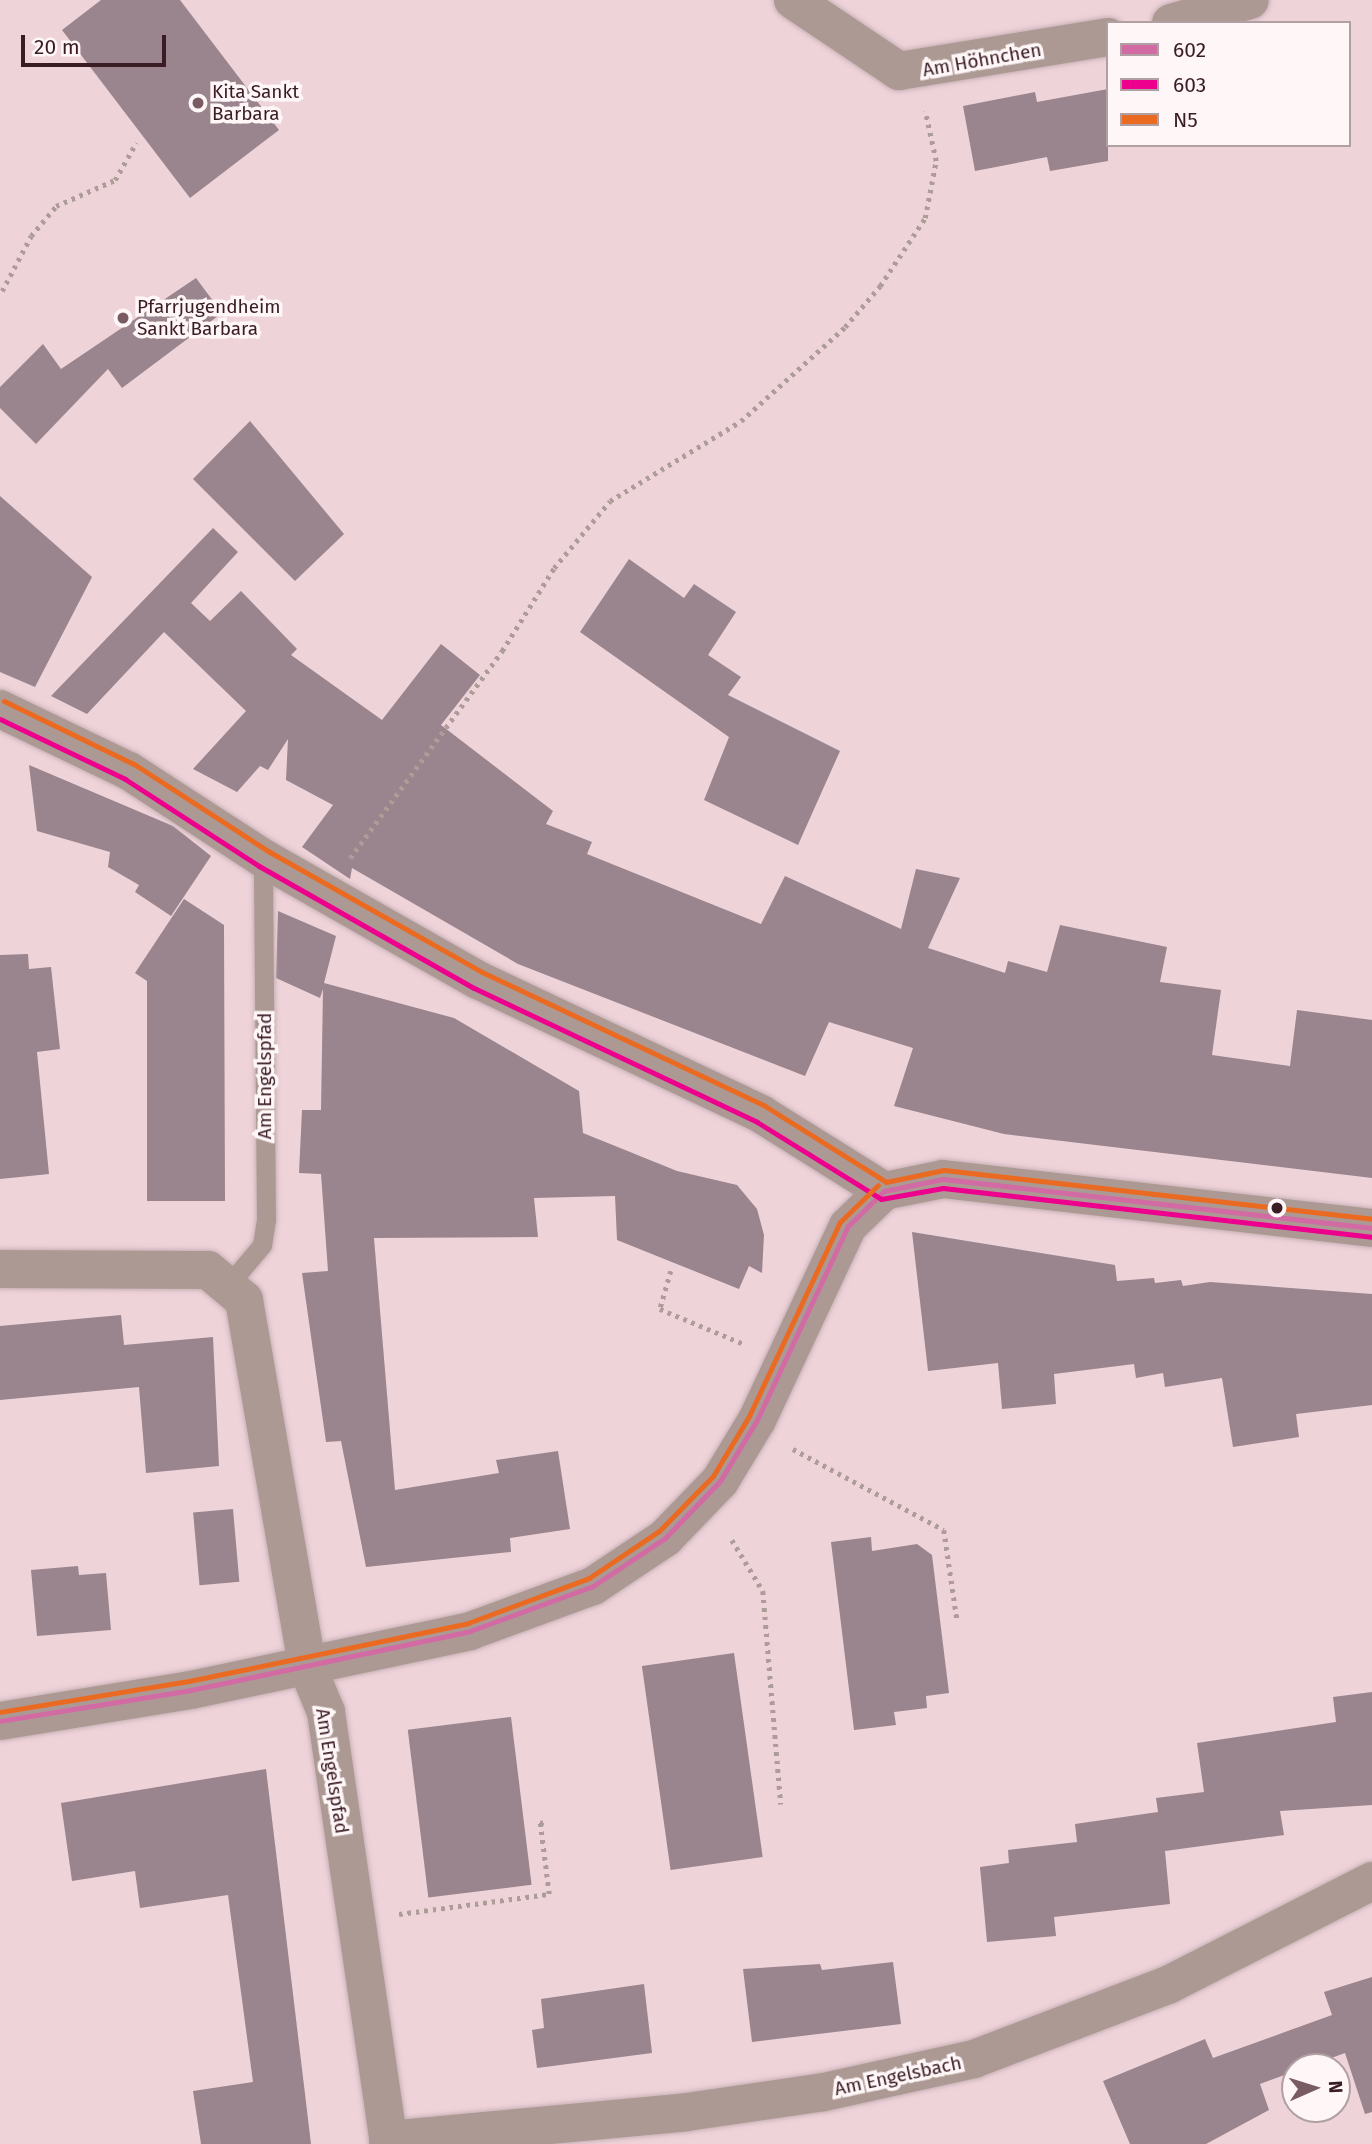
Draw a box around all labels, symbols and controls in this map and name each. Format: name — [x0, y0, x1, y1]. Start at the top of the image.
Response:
scale bar — [24, 21, 170, 65]
legend — [1106, 21, 1351, 147]
text: 20 m — [34, 34, 80, 60]
text: 602 — [1173, 37, 1206, 63]
street label: Am Höhnchen — [921, 38, 1043, 82]
text: 603 — [1173, 72, 1206, 98]
place label: Kita Sankt Barbara — [212, 81, 299, 125]
marker: Kita Sankt Barbara — [190, 95, 206, 111]
text: N5 — [1173, 107, 1198, 133]
place label: Pfarrjugendheim Sankt Barbara — [137, 296, 281, 340]
marker: Pfarrjugendheim Sankt Barbara — [115, 310, 131, 326]
street label: Am Engelspfad — [254, 1013, 276, 1139]
unlabelled marker — [1270, 1201, 1284, 1215]
street label: Am Engelspfad — [311, 1707, 353, 1835]
street label: Am Engelsbach — [832, 2051, 964, 2101]
north arrow — [1281, 2053, 1351, 2123]
text: N — [1324, 2080, 1347, 2094]

